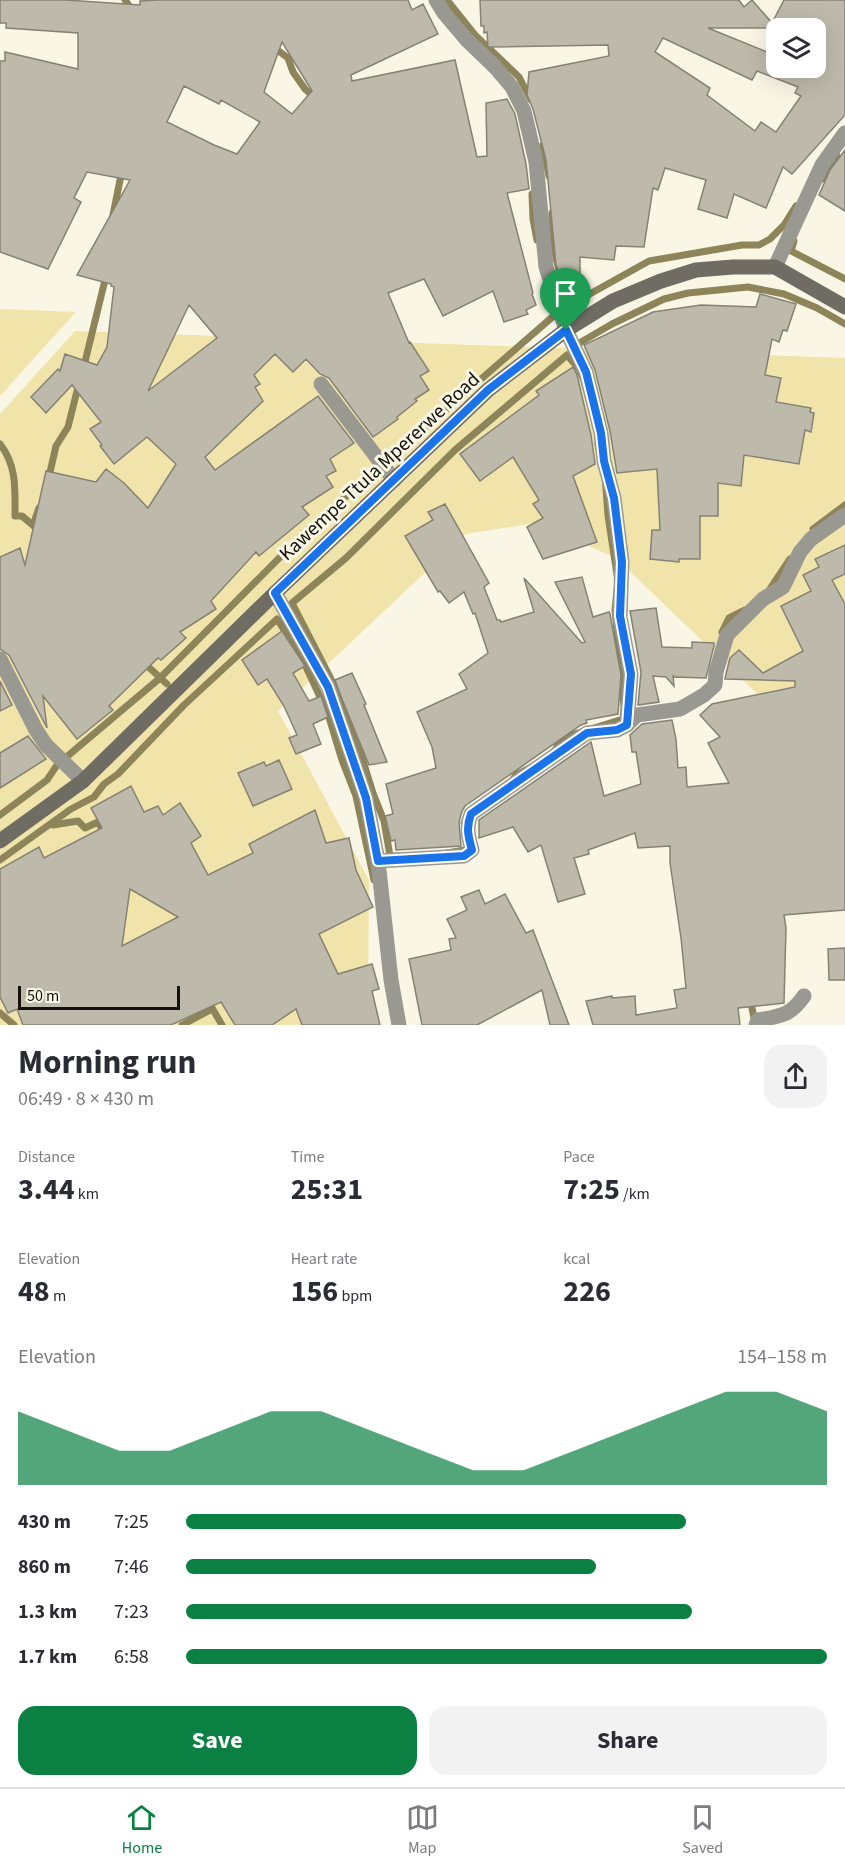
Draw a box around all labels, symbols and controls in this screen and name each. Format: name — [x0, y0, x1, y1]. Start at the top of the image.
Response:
map controls — [766, 18, 826, 78]
button: layers — [766, 18, 826, 78]
pin — [540, 268, 591, 330]
icon: arrive — [549, 277, 582, 310]
street label: Kawempe Ttula Mpererwe Road — [273, 366, 486, 567]
scale bar — [18, 983, 180, 1010]
text: 50 m — [27, 985, 59, 1007]
text: Morning run — [18, 1039, 196, 1086]
button: share — [764, 1045, 827, 1108]
text: 06:49 · 8 × 430 m — [18, 1085, 154, 1113]
text: Distance — [18, 1146, 75, 1168]
text: Time — [291, 1146, 324, 1168]
text: Pace — [563, 1146, 595, 1168]
text: 3.44 — [18, 1168, 75, 1211]
text: 25:31 — [291, 1168, 363, 1211]
text: 7:25 — [563, 1168, 620, 1211]
text: km — [75, 1183, 99, 1205]
text: /km — [620, 1183, 650, 1205]
text: Elevation — [18, 1248, 80, 1270]
text: Heart rate — [291, 1248, 357, 1270]
text: kcal — [563, 1248, 590, 1270]
text: 48 — [18, 1270, 50, 1313]
text: 156 — [291, 1270, 338, 1313]
text: 226 — [563, 1270, 611, 1313]
text: m — [50, 1285, 66, 1307]
text: bpm — [338, 1285, 372, 1307]
text: Elevation — [18, 1343, 96, 1371]
text: 154–158 m — [737, 1343, 827, 1371]
text: 430 m — [18, 1508, 71, 1536]
text: 7:25 — [114, 1508, 149, 1536]
text: 860 m — [18, 1553, 71, 1581]
text: 7:46 — [114, 1553, 149, 1581]
text: 1.3 km — [18, 1598, 77, 1626]
text: 7:23 — [114, 1598, 149, 1626]
text: 1.7 km — [18, 1643, 77, 1671]
text: 6:58 — [114, 1643, 149, 1671]
button: Save — [18, 1706, 417, 1775]
button: Share — [429, 1706, 827, 1775]
tab: Home — [122, 1801, 162, 1859]
tab: Map — [406, 1801, 439, 1859]
tab: Saved — [682, 1801, 723, 1859]

